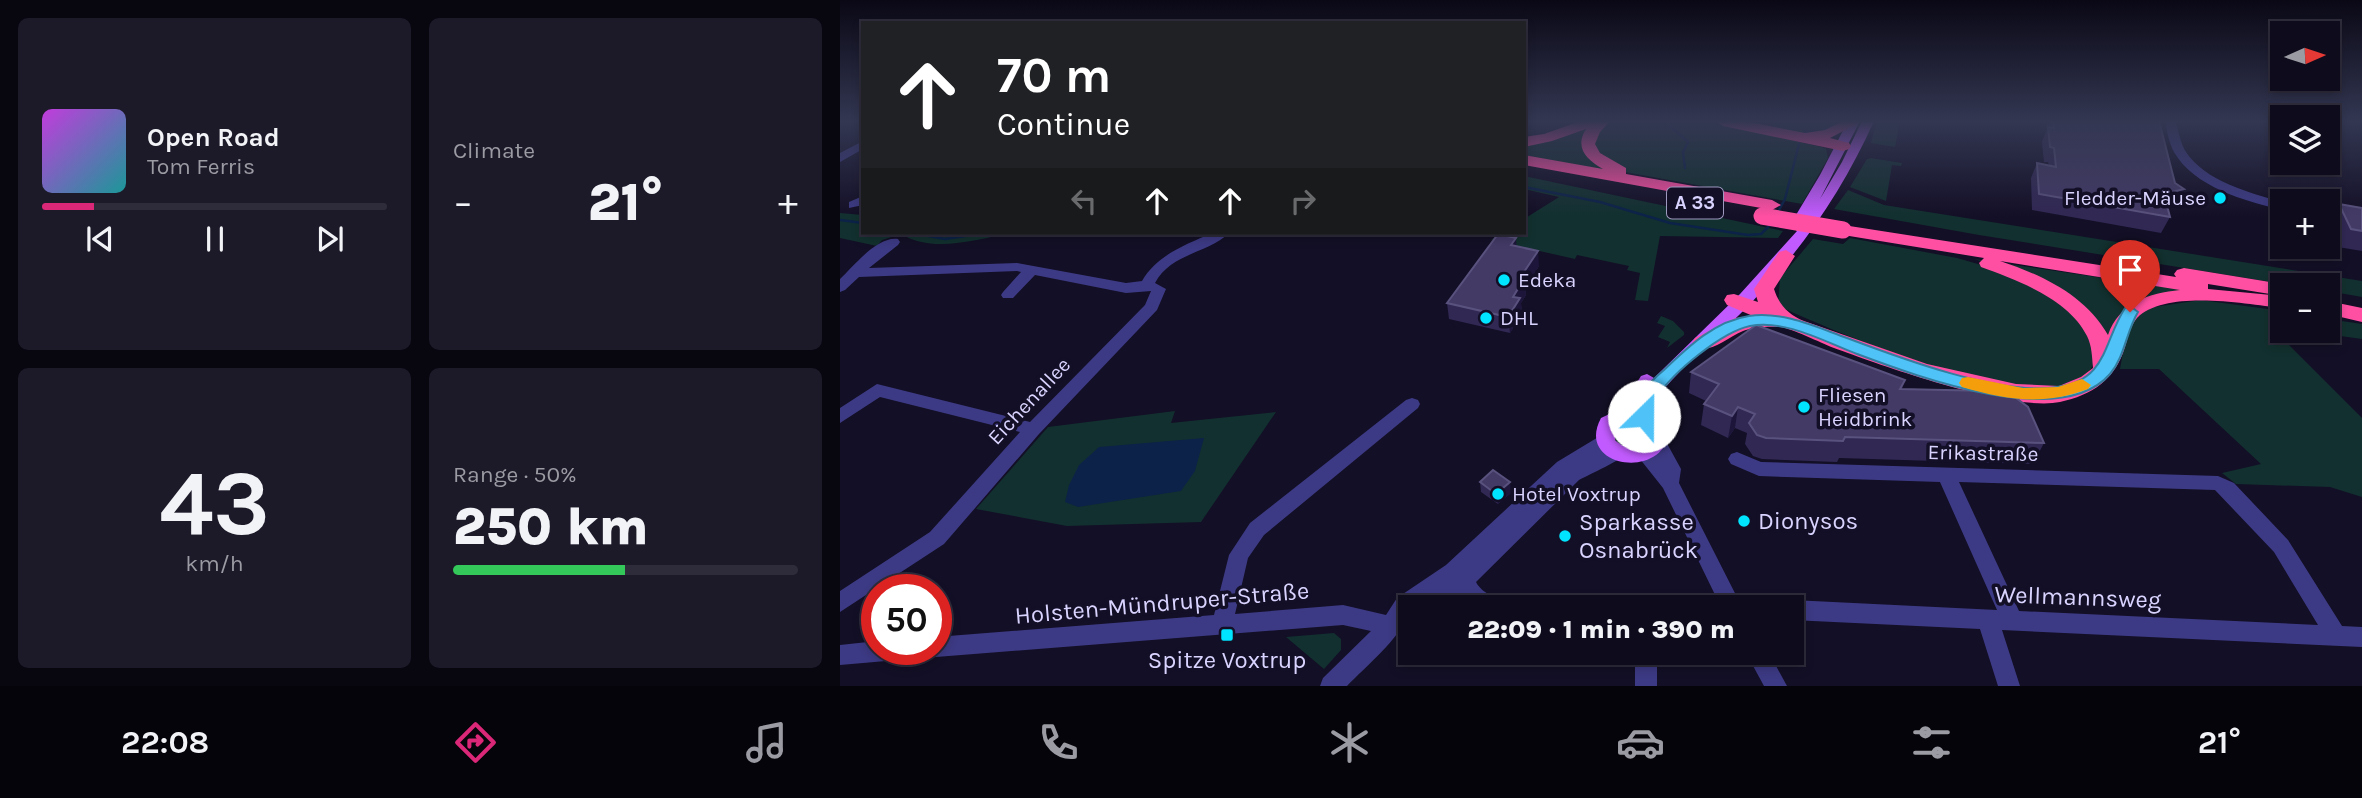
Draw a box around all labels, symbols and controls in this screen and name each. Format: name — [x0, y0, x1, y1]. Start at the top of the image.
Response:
north arrow — [2270, 21, 2340, 91]
map controls — [2270, 21, 2340, 343]
text: 70 m — [997, 47, 1111, 104]
icon: ahead — [882, 49, 973, 140]
button: layers — [2270, 105, 2340, 175]
text: Continue — [997, 106, 1130, 143]
text: Open Road — [147, 122, 280, 153]
text: Climate — [453, 137, 535, 164]
text: Tom Ferris — [147, 153, 255, 180]
text: 21° — [588, 172, 663, 233]
text: − — [453, 180, 473, 225]
text: + — [778, 180, 798, 225]
icon: left — [1065, 182, 1103, 220]
icon: ahead — [1138, 182, 1176, 220]
icon: ahead — [1211, 182, 1249, 220]
icon: right — [1284, 182, 1322, 220]
place label: Fledder-Mäuse — [2064, 186, 2206, 210]
road number: A 33 — [1667, 188, 1723, 218]
button: + — [2270, 189, 2340, 259]
marker: Fledder-Mäuse — [2212, 190, 2228, 206]
icon: previous — [81, 220, 119, 258]
icon: pause — [196, 220, 234, 258]
icon: next — [311, 220, 349, 258]
pin — [2100, 240, 2160, 312]
icon: arrive — [2111, 251, 2149, 289]
place label: Edeka — [1518, 268, 1576, 292]
marker: Edeka — [1496, 272, 1512, 288]
button: − — [2270, 273, 2340, 343]
place label: DHL — [1500, 306, 1538, 330]
marker: DHL — [1478, 310, 1494, 326]
street label: Eichenallee — [983, 353, 1075, 449]
position arrow — [1607, 379, 1681, 453]
place label: Fliesen Heidbrink — [1818, 383, 1912, 431]
marker: Fliesen Heidbrink — [1796, 399, 1812, 415]
street label: Erikastraße — [1927, 440, 2039, 466]
text: 43 — [159, 451, 270, 557]
text: Range · 50% — [453, 461, 577, 488]
place label: Hotel Voxtrup — [1512, 482, 1641, 506]
marker: Hotel Voxtrup — [1490, 486, 1506, 502]
text: 250 km — [453, 496, 649, 557]
place label: Dionysos — [1758, 507, 1858, 535]
place label: Sparkasse Osnabrück — [1579, 508, 1698, 564]
marker: Dionysos — [1736, 513, 1752, 529]
marker: Sparkasse Osnabrück — [1557, 528, 1573, 544]
text: km/h — [185, 550, 244, 577]
speed limit sign: 50 — [861, 574, 952, 665]
street label: Holsten-Mündruper-Straße — [1014, 576, 1310, 630]
street label: Wellmannsweg — [1994, 580, 2162, 614]
text: 22:09 · 1 min · 390 m — [1467, 614, 1735, 645]
marker: Spitze Voxtrup — [1219, 627, 1235, 643]
place label: Spitze Voxtrup — [1148, 646, 1306, 674]
icon: directions — [451, 718, 500, 767]
icon: music — [742, 718, 791, 767]
icon: phone — [1034, 718, 1083, 767]
icon: climate — [1325, 718, 1374, 767]
icon: car — [1616, 718, 1665, 767]
icon: filters — [1907, 718, 1956, 767]
text: 22:08 — [121, 724, 209, 761]
text: 21° — [2198, 724, 2241, 761]

